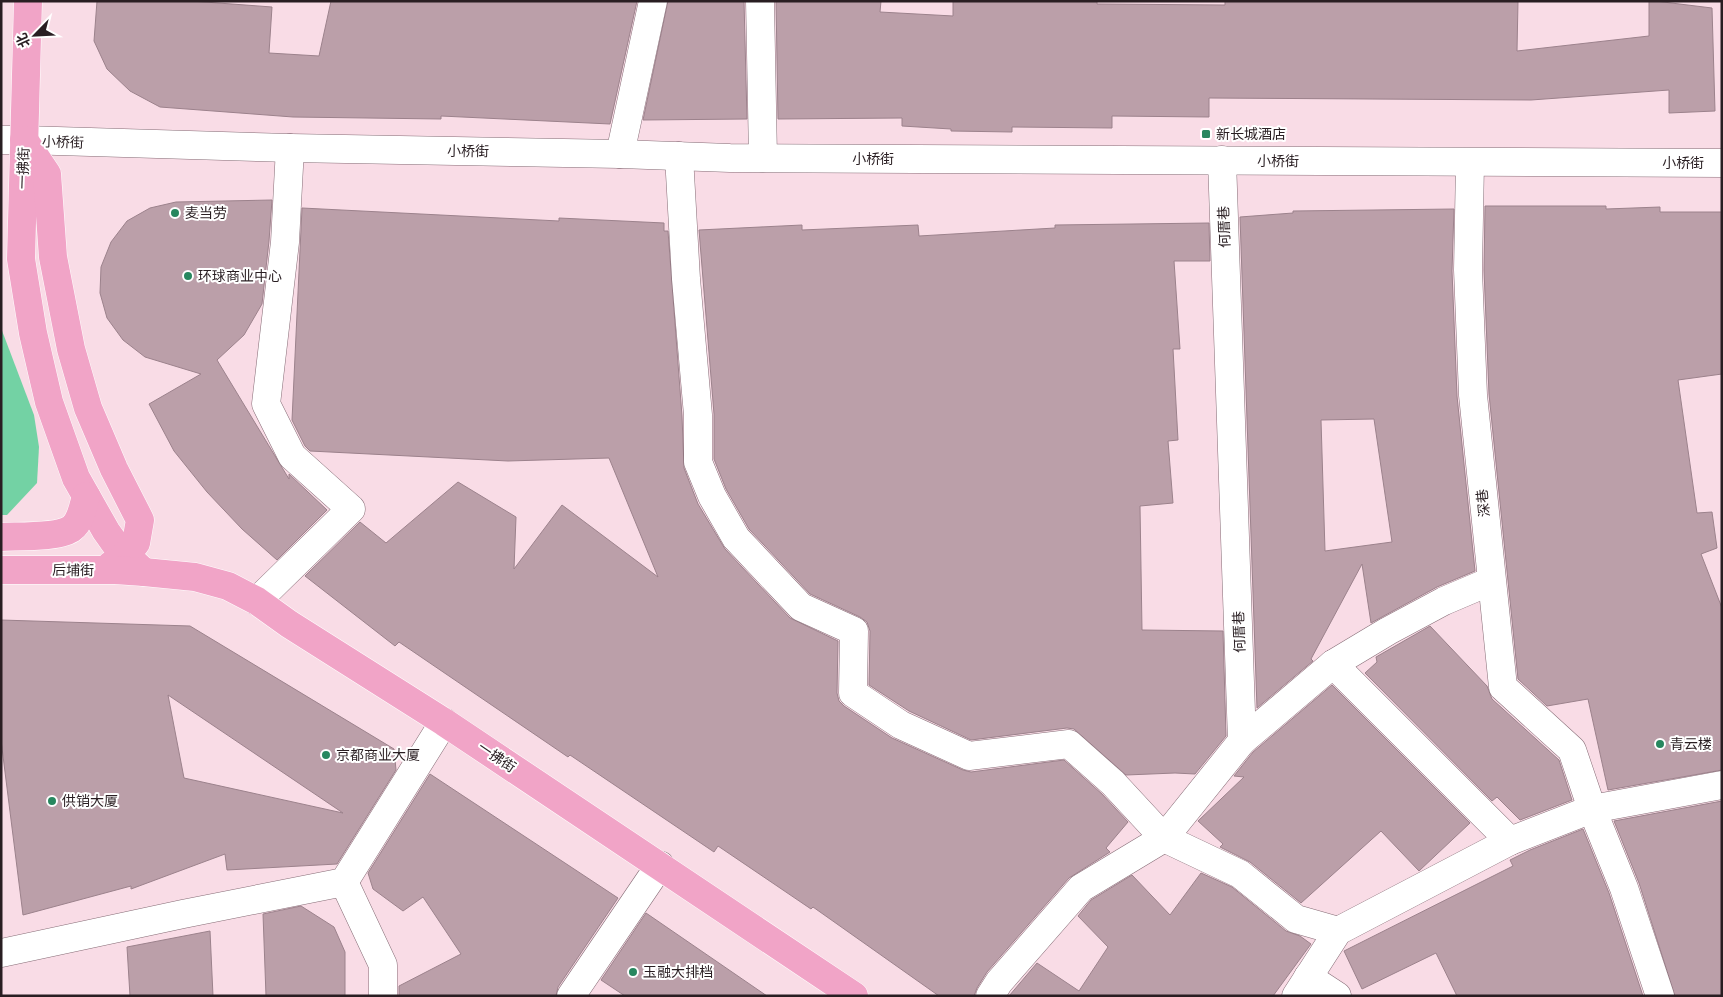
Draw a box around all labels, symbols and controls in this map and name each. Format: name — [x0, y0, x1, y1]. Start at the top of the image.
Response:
north arrow — [10, 10, 60, 60]
text: 北 — [11, 30, 34, 51]
place label: 新长城酒店 — [1216, 124, 1286, 143]
marker: 新长城酒店 — [1200, 128, 1212, 140]
street label: 小桥街 — [42, 131, 84, 152]
street label: 小桥街 — [447, 141, 489, 160]
street label: 一拂街 — [12, 147, 33, 189]
street label: 小桥街 — [852, 149, 894, 168]
street label: 小桥街 — [1257, 151, 1299, 170]
street label: 小桥街 — [1662, 153, 1704, 172]
place label: 麦当劳 — [185, 203, 227, 222]
street label: 何厝巷 — [1213, 206, 1234, 248]
marker: 麦当劳 — [169, 207, 181, 219]
place label: 环球商业中心 — [198, 266, 282, 285]
marker: 环球商业中心 — [182, 270, 194, 282]
street label: 深巷 — [1472, 488, 1493, 518]
street label: 后埔街 — [52, 560, 94, 579]
street label: 何厝巷 — [1228, 611, 1249, 653]
place label: 青云楼 — [1670, 734, 1712, 753]
street label: 一拂街 — [475, 737, 520, 776]
marker: 青云楼 — [1654, 738, 1666, 750]
place label: 京都商业大厦 — [336, 745, 420, 764]
marker: 京都商业大厦 — [320, 749, 332, 761]
place label: 供销大厦 — [62, 791, 118, 810]
marker: 供销大厦 — [46, 795, 58, 807]
place label: 玉融大排档 — [643, 962, 713, 981]
marker: 玉融大排档 — [627, 966, 639, 978]

